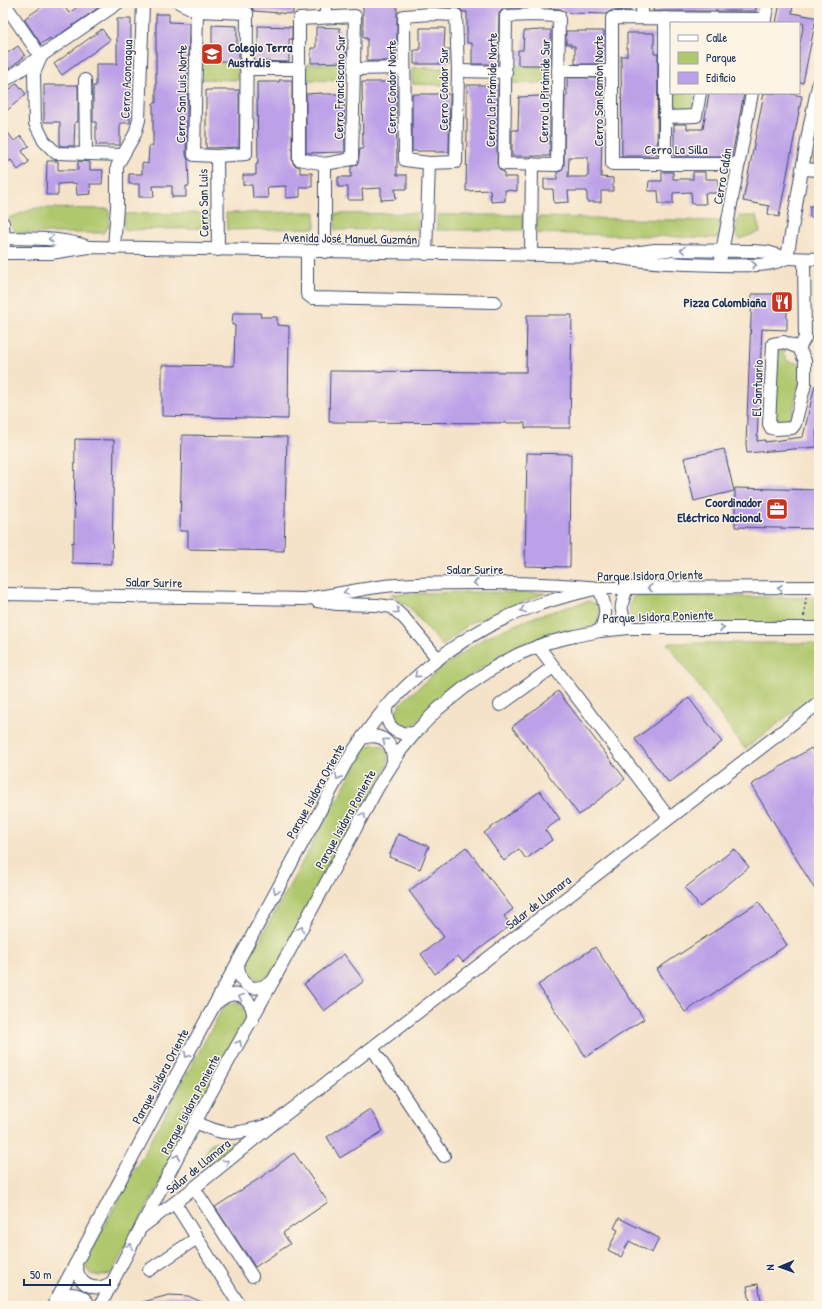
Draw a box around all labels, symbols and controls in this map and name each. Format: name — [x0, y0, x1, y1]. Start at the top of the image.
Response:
legend — [670, 22, 800, 94]
text: Calle — [706, 29, 727, 46]
street label: Cerro La Pirámide Norte — [481, 33, 501, 147]
street label: Cerro Franciscano Sur — [329, 34, 349, 140]
street label: Cerro San Ramón Norte — [589, 35, 607, 147]
place label: Colegio Terra Australis — [228, 38, 293, 71]
street label: Cerro Aconcagua — [116, 39, 136, 119]
street label: Cerro La Pirámide Sur — [534, 39, 554, 143]
street label: Cerro Cóndor Norte — [382, 40, 400, 134]
school or university icon: Colegio Terra Australis — [199, 41, 225, 67]
street label: Cerro San Luis Norte — [171, 45, 191, 143]
street label: Cerro Cóndor Sur — [434, 47, 452, 131]
text: Parque — [706, 49, 736, 66]
text: Edificio — [706, 69, 736, 86]
street label: Cerro La Silla — [644, 140, 708, 158]
street label: Cerro Calán — [708, 146, 736, 206]
street label: Cerro San Luis — [193, 169, 213, 237]
street label: Avenida José Manuel Guzmán — [283, 228, 417, 248]
one-way arrow — [48, 235, 54, 244]
one-way arrow — [680, 246, 686, 254]
one-way arrow — [751, 261, 757, 269]
restaurant icon: Pizza Colombiaña — [769, 289, 795, 315]
place label: Pizza Colombiaña — [683, 293, 767, 311]
street label: El Santuario — [747, 359, 767, 417]
place label: Coordinador Eléctrico Nacional — [677, 493, 763, 526]
office icon: Coordinador Eléctrico Nacional — [764, 496, 790, 522]
street label: Salar Surire — [447, 560, 503, 578]
street label: Parque Isidora Oriente — [597, 565, 703, 585]
street label: Salar Surire — [125, 573, 183, 591]
one-way arrow — [473, 579, 479, 587]
one-way arrow — [647, 584, 653, 592]
one-way arrow — [777, 584, 783, 592]
one-way arrow — [343, 587, 349, 596]
one-way arrow — [520, 605, 528, 613]
street label: Parque Isidora Poniente — [602, 605, 714, 627]
one-way arrow — [392, 606, 399, 613]
one-way arrow — [719, 624, 725, 632]
one-way arrow — [415, 671, 422, 678]
one-way arrow — [382, 739, 389, 746]
street label: Parque Isidora Oriente — [281, 740, 349, 842]
street label: Parque Isidora Poniente — [310, 766, 380, 872]
one-way arrow — [336, 773, 343, 780]
one-way arrow — [358, 811, 366, 819]
street label: Salar de Llamara — [502, 871, 574, 933]
one-way arrow — [273, 887, 281, 895]
one-way arrow — [297, 926, 304, 933]
one-way arrow — [238, 994, 245, 1002]
street label: Parque Isidora Oriente — [127, 1025, 193, 1127]
one-way arrow — [234, 1040, 242, 1047]
street label: Parque Isidora Poniente — [156, 1051, 224, 1157]
one-way arrow — [185, 1051, 192, 1058]
street label: Salar de Llamara — [162, 1134, 234, 1198]
one-way arrow — [172, 1154, 180, 1162]
one-way arrow — [221, 1160, 228, 1167]
one-way arrow — [125, 1243, 133, 1251]
north arrow — [760, 1247, 800, 1287]
scale bar — [24, 1261, 110, 1287]
text: N — [763, 1264, 777, 1271]
text: 50 m — [30, 1266, 51, 1283]

